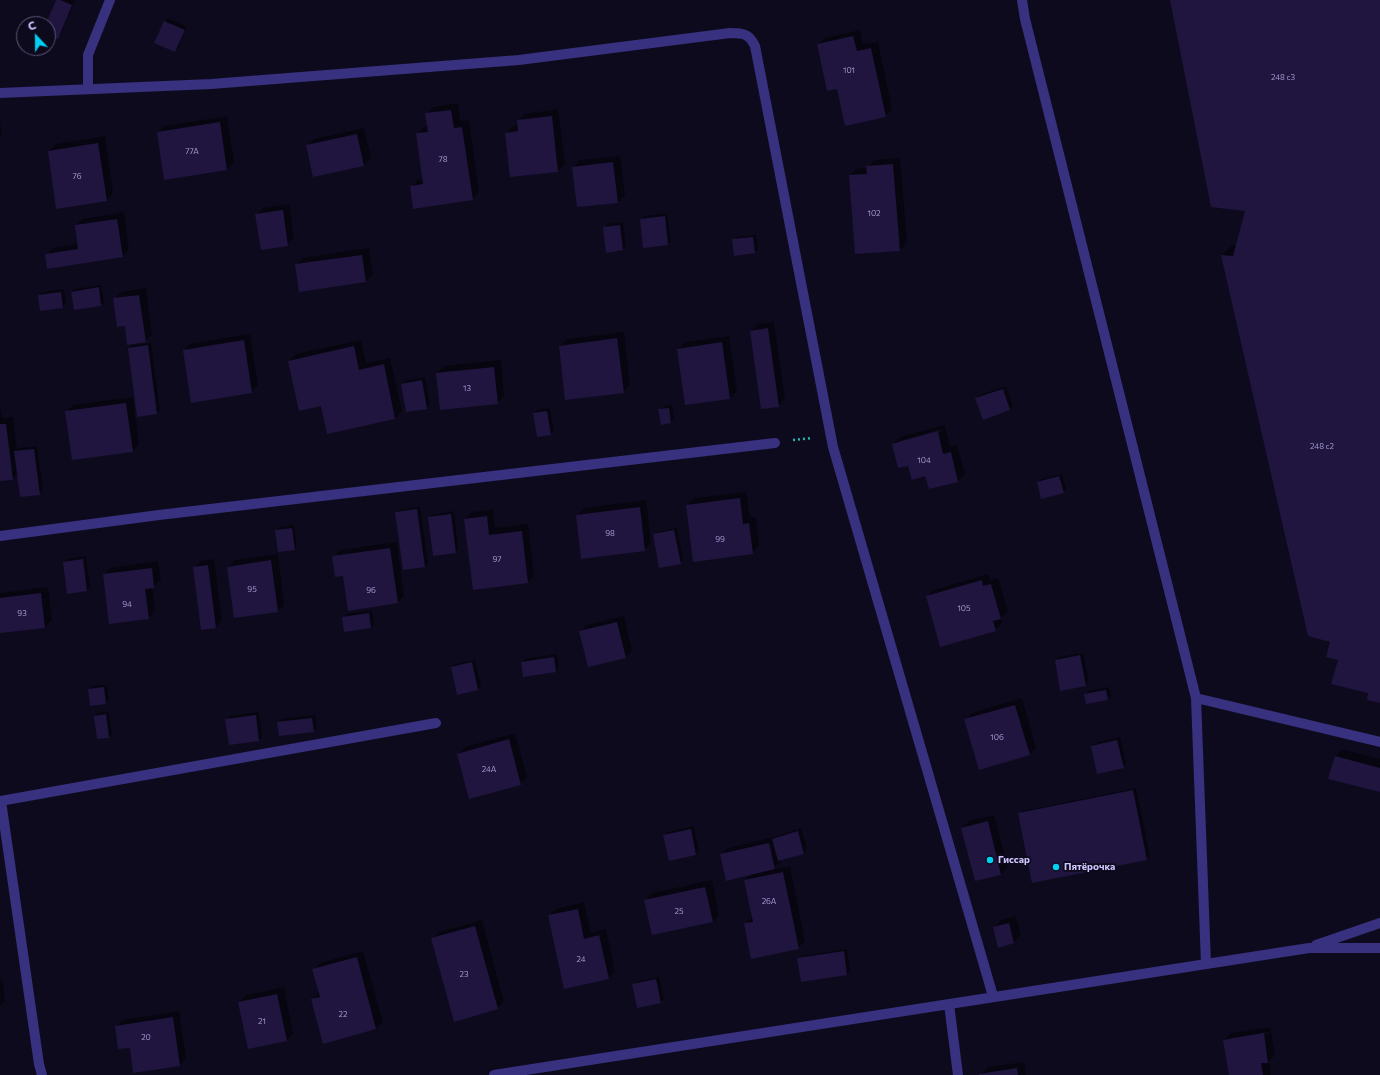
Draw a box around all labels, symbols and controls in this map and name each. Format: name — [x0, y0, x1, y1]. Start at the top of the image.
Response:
north arrow — [16, 16, 56, 56]
text: С — [26, 18, 38, 33]
house number: 101 — [843, 65, 855, 75]
house number: 248 с3 — [1271, 72, 1295, 82]
house number: 77А — [185, 146, 199, 156]
house number: 78 — [438, 154, 448, 164]
house number: 76 — [72, 171, 82, 181]
house number: 102 — [867, 208, 881, 218]
house number: 13 — [463, 383, 471, 393]
house number: 248 с2 — [1310, 441, 1334, 451]
house number: 104 — [917, 455, 931, 465]
house number: 98 — [605, 528, 615, 538]
house number: 99 — [715, 534, 725, 544]
house number: 97 — [492, 554, 502, 564]
house number: 95 — [247, 584, 257, 594]
house number: 96 — [366, 585, 376, 595]
house number: 94 — [122, 599, 132, 609]
house number: 105 — [957, 603, 971, 613]
house number: 93 — [17, 608, 27, 618]
house number: 106 — [990, 732, 1004, 742]
house number: 24А — [482, 764, 496, 774]
place label: Гиссар — [998, 854, 1030, 866]
marker: Гиссар — [985, 855, 995, 865]
place label: Пятёрочка — [1064, 861, 1115, 873]
marker: Пятёрочка — [1051, 862, 1061, 872]
house number: 26А — [762, 896, 776, 906]
house number: 25 — [674, 906, 684, 916]
house number: 24 — [576, 954, 586, 964]
house number: 23 — [460, 969, 468, 979]
house number: 22 — [339, 1009, 347, 1019]
house number: 21 — [258, 1016, 266, 1026]
house number: 20 — [141, 1032, 151, 1042]

